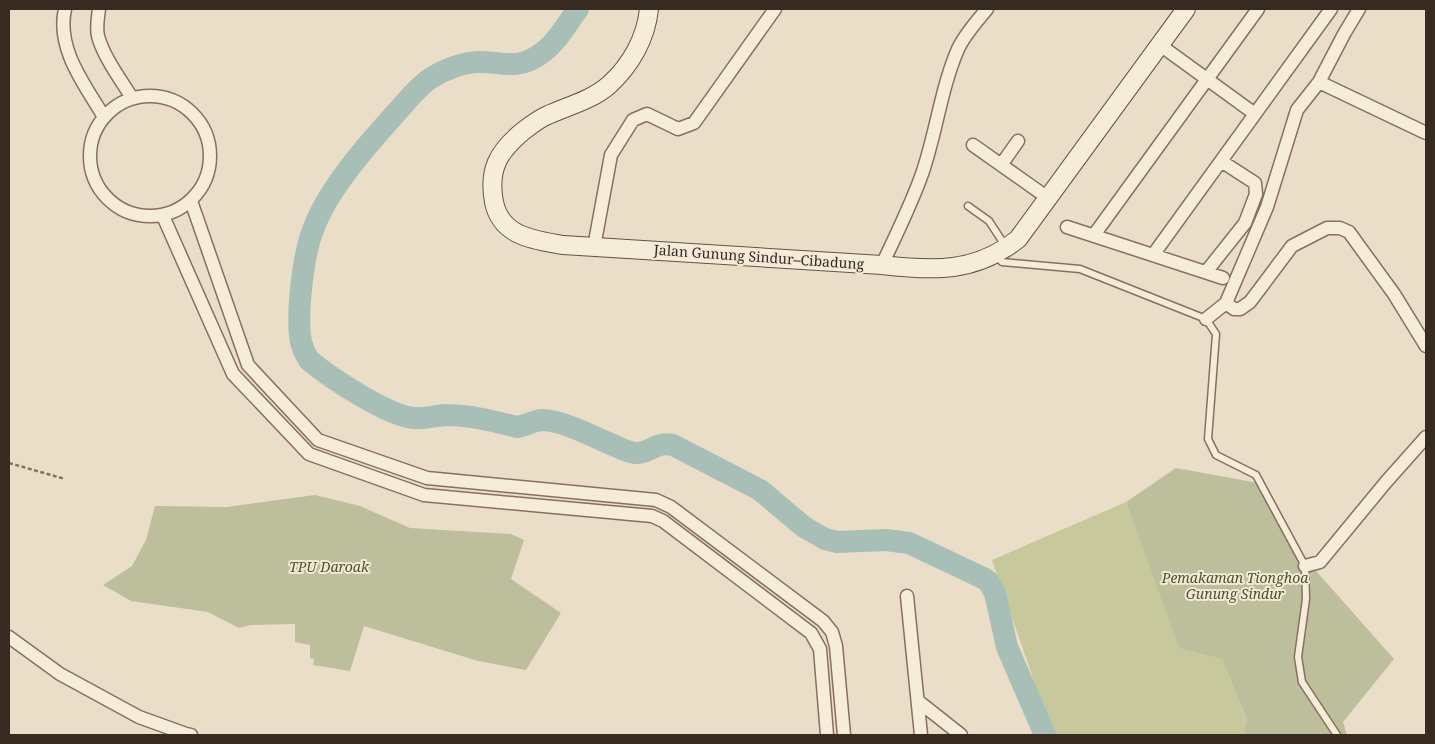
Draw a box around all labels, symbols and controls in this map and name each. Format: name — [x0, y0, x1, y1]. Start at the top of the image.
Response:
street label: Jalan Gunung Sindur–Cibadung — [652, 240, 865, 273]
park label: TPU Daroak — [289, 557, 370, 576]
park label: Pemakaman Tionghoa Gunung Sindur — [1161, 568, 1309, 603]

